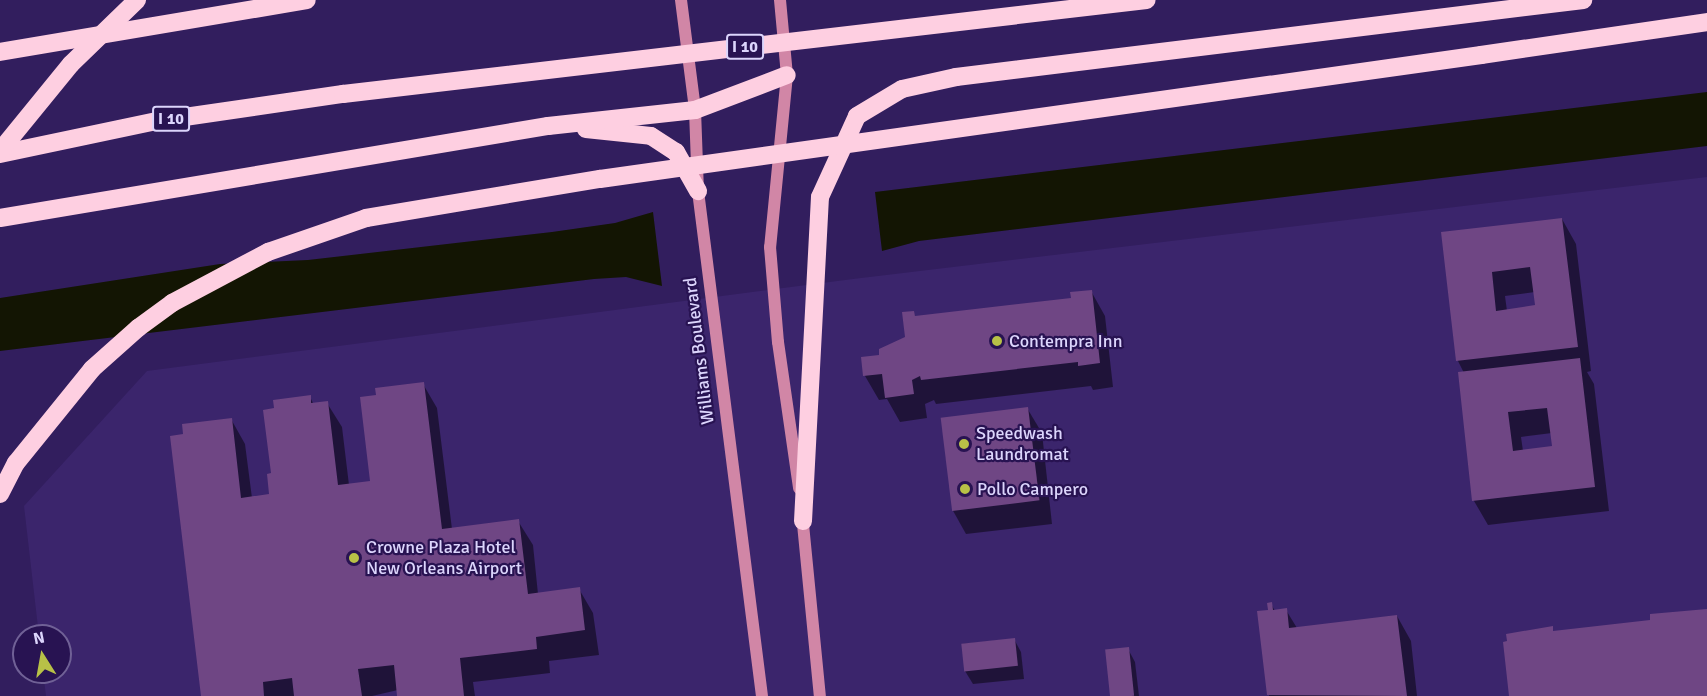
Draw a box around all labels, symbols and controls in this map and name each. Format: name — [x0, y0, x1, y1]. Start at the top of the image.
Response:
road number: I 10 — [726, 34, 764, 60]
road number: I 10 — [152, 106, 190, 132]
street label: Williams Boulevard — [679, 276, 719, 426]
place label: Contempra Inn — [1009, 330, 1122, 352]
marker: Contempra Inn — [990, 334, 1004, 348]
place label: Speedwash Laundromat — [976, 423, 1069, 466]
marker: Speedwash Laundromat — [957, 437, 971, 451]
place label: Pollo Campero — [977, 478, 1088, 500]
marker: Pollo Campero — [958, 482, 972, 496]
place label: Crowne Plaza Hotel New Orleans Airport — [366, 537, 522, 580]
marker: Crowne Plaza Hotel New Orleans Airport — [347, 551, 361, 565]
north arrow — [12, 624, 72, 684]
text: N — [32, 627, 46, 649]

